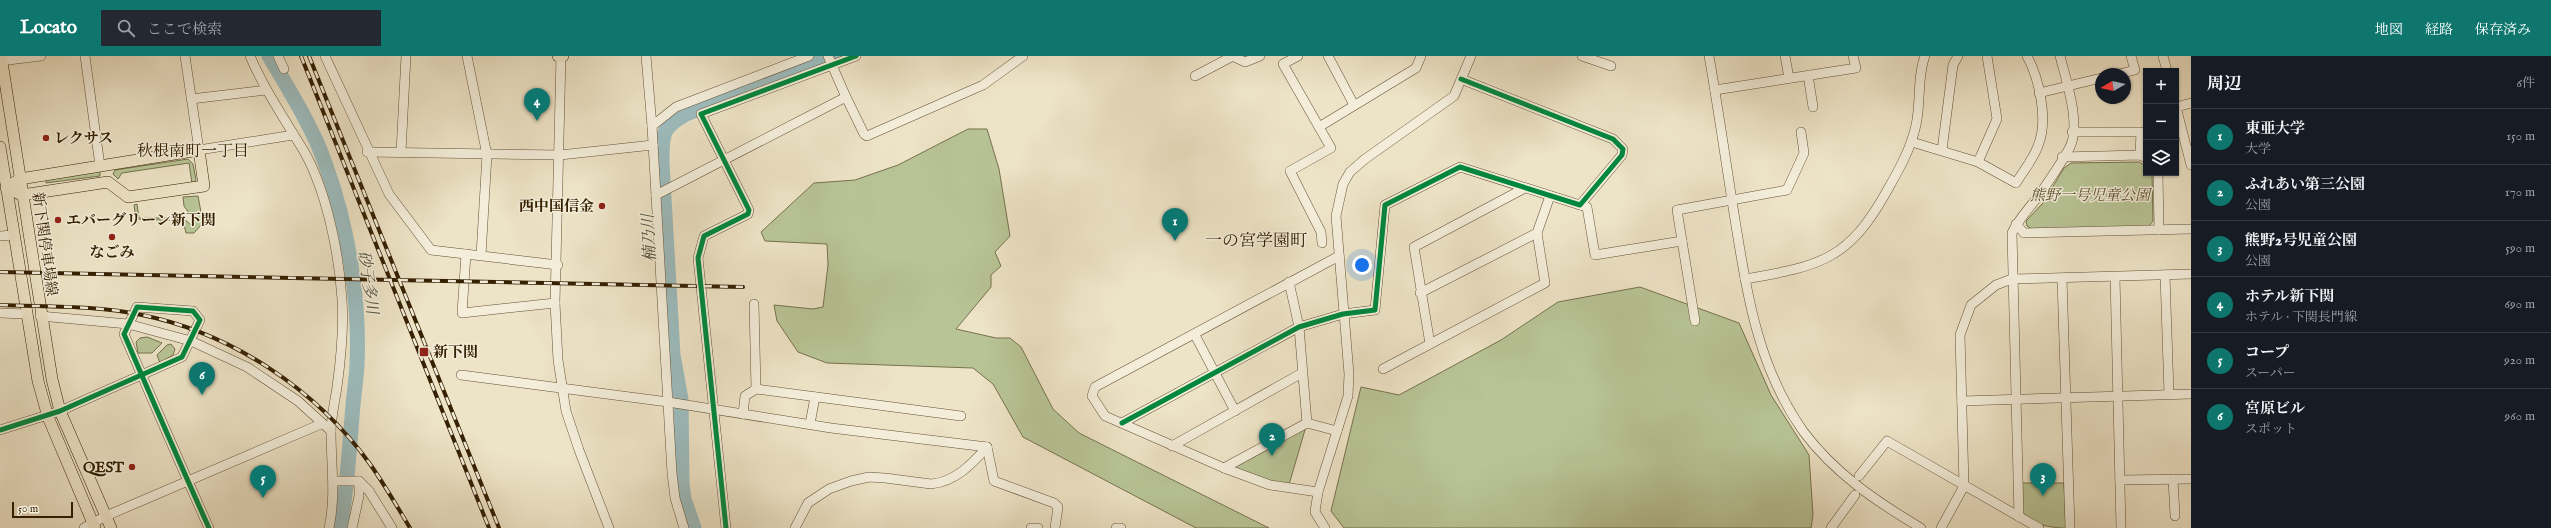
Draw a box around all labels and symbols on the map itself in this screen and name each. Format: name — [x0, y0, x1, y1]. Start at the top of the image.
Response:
north arrow — [2095, 68, 2131, 104]
pin: 4 — [524, 88, 550, 121]
place label: レクサス — [54, 129, 113, 148]
marker: レクサス — [41, 133, 51, 143]
district label: 秋根南町一丁目 — [137, 142, 249, 162]
park label: 熊野一号児童公園 — [2030, 186, 2153, 205]
street label: 新下関停車場線 — [28, 191, 61, 297]
place label: 西中国信金 — [519, 197, 594, 216]
marker: 西中国信金 — [597, 201, 607, 211]
pin: 1 — [1162, 208, 1188, 241]
place label: エバーグリーン新下関 — [66, 211, 216, 230]
water label: 楠乃川 — [639, 211, 661, 262]
marker: エバーグリーン新下関 — [53, 215, 63, 225]
district label: 一の宮学園町 — [1205, 231, 1307, 252]
marker: なごみ — [107, 232, 117, 242]
place label: なごみ — [89, 243, 135, 262]
water label: 砂子多川 — [353, 249, 382, 317]
your location — [1352, 255, 1372, 275]
place label: 新下関 — [433, 343, 478, 362]
marker: 新下関 — [418, 346, 430, 358]
pin: 6 — [189, 362, 215, 395]
pin: 2 — [1259, 423, 1285, 456]
place label: QEST — [83, 458, 125, 477]
marker: QEST — [127, 462, 137, 472]
pin: 3 — [2030, 463, 2056, 496]
pin: 5 — [250, 465, 276, 498]
scale bar — [12, 500, 73, 519]

